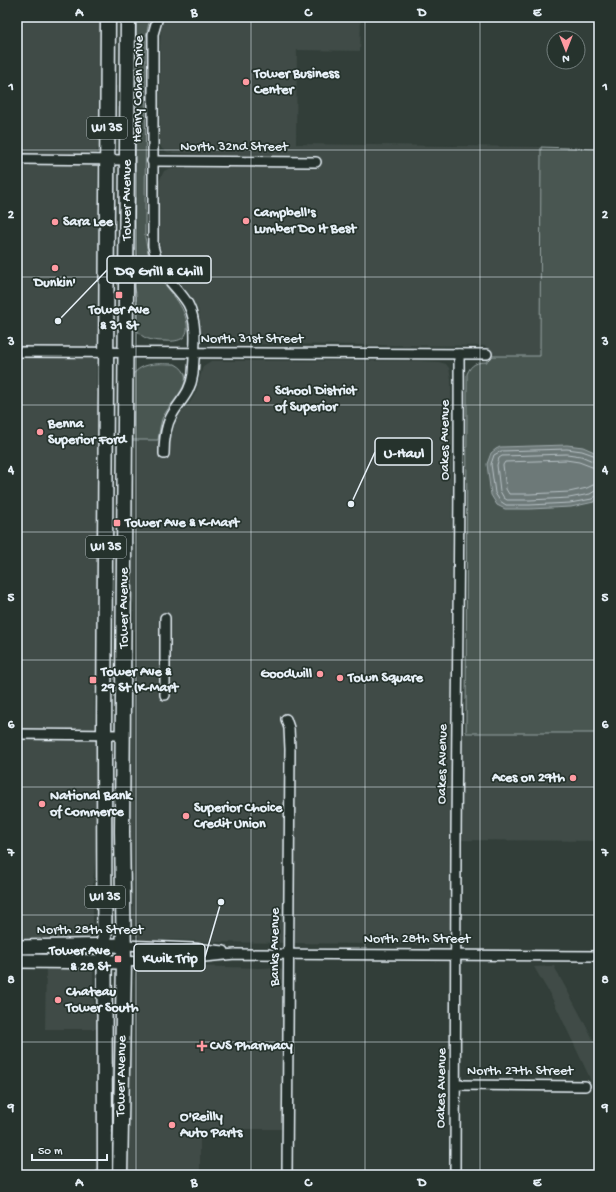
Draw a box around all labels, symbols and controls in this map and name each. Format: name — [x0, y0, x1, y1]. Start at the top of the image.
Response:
text: A — [74, 6, 84, 21]
text: B — [190, 6, 199, 21]
text: C — [303, 6, 313, 21]
text: D — [417, 6, 427, 21]
text: E — [533, 6, 542, 21]
north arrow — [546, 30, 586, 70]
street label: Henry Cohen Drive — [130, 35, 148, 143]
text: N — [562, 52, 570, 64]
place label: Tower Business Center — [253, 66, 340, 99]
marker: Tower Business Center — [241, 77, 251, 87]
text: 1 — [7, 80, 14, 95]
text: 1 — [601, 80, 608, 95]
road number: WI 35 — [87, 117, 127, 139]
street label: North 32nd Street — [180, 139, 289, 156]
street label: Tower Avenue — [119, 159, 136, 242]
place label: Campbell's Lumber Do It Best — [253, 205, 357, 238]
text: 2 — [8, 208, 15, 223]
text: 2 — [602, 208, 609, 223]
place label: Sara Lee — [63, 214, 114, 231]
marker: Campbell's Lumber Do It Best — [241, 216, 251, 226]
marker: Sara Lee — [50, 217, 60, 227]
callout: DQ Grill & Chill — [107, 256, 211, 283]
marker: Dunkin' — [50, 263, 60, 273]
text: DQ Grill & Chill — [113, 263, 204, 281]
place label: Dunkin' — [32, 275, 76, 292]
marker: Tower Ave & 31 St — [114, 290, 124, 300]
place label: Tower Ave & 31 St — [88, 302, 150, 335]
street label: North 31st Street — [201, 331, 304, 348]
text: 3 — [7, 335, 15, 350]
text: 3 — [601, 335, 609, 350]
place label: School District of Superior — [274, 383, 357, 416]
marker: School District of Superior — [262, 394, 272, 404]
street label: Oakes Avenue — [437, 399, 454, 480]
place label: Benna Superior Ford — [47, 416, 128, 449]
marker: Benna Superior Ford — [35, 427, 45, 437]
callout: U-Haul — [375, 438, 432, 465]
text: U-Haul — [384, 445, 425, 463]
text: 4 — [7, 463, 15, 478]
text: 4 — [601, 463, 609, 478]
place label: Tower Ave & K-Mart — [124, 515, 240, 532]
marker: Tower Ave & K-Mart — [112, 518, 122, 528]
road number: WI 35 — [86, 536, 126, 558]
street label: Tower Avenue — [116, 567, 133, 650]
text: 5 — [8, 591, 15, 606]
text: 5 — [602, 591, 609, 606]
place label: Tower Ave & 29 St (K-Mart — [100, 664, 179, 697]
place label: Goodwill — [260, 666, 312, 683]
marker: Goodwill — [315, 669, 325, 679]
place label: Town Square — [347, 670, 424, 687]
marker: Town Square — [335, 673, 345, 683]
marker: Tower Ave & 29 St (K-Mart — [88, 675, 98, 685]
text: 6 — [8, 718, 15, 733]
text: 6 — [602, 718, 609, 733]
street label: Oakes Avenue — [434, 723, 452, 804]
place label: Aces on 29th — [491, 770, 565, 787]
marker: Aces on 29th — [568, 773, 578, 783]
place label: National Bank of Commerce — [49, 788, 133, 821]
marker: National Bank of Commerce — [37, 799, 47, 809]
place label: Superior Choice Credit Union — [193, 800, 283, 833]
marker: Superior Choice Credit Union — [181, 811, 191, 821]
text: 7 — [7, 846, 16, 861]
text: 7 — [601, 846, 610, 861]
road number: WI 35 — [85, 886, 125, 908]
street label: Banks Avenue — [267, 907, 284, 987]
street label: North 28th Street — [37, 922, 144, 939]
street label: North 28th Street — [364, 931, 471, 948]
place label: Tower Ave & 28 St — [48, 943, 111, 976]
callout: Kwik Trip — [134, 944, 205, 971]
text: Kwik Trip — [141, 950, 198, 968]
marker: Tower Ave & 28 St — [113, 954, 123, 964]
text: 8 — [7, 973, 15, 988]
text: 8 — [601, 973, 609, 988]
place label: Chateau Tower South — [65, 984, 139, 1017]
marker: Chateau Tower South — [53, 995, 63, 1005]
street label: Tower Avenue — [113, 1035, 131, 1118]
place label: CVS Pharmacy — [209, 1038, 293, 1055]
marker: CVS Pharmacy — [197, 1041, 207, 1051]
street label: Oakes Avenue — [433, 1047, 451, 1128]
street label: North 27th Street — [467, 1063, 574, 1080]
text: 9 — [7, 1101, 15, 1116]
text: 9 — [601, 1101, 609, 1116]
place label: O'Reilly Auto Parts — [179, 1109, 243, 1142]
marker: O'Reilly Auto Parts — [167, 1120, 177, 1130]
scale bar — [32, 1136, 107, 1162]
text: 50 m — [38, 1145, 63, 1159]
text: A — [74, 1176, 84, 1191]
text: B — [190, 1176, 199, 1191]
text: C — [303, 1176, 313, 1191]
text: D — [417, 1176, 427, 1191]
text: E — [533, 1176, 542, 1191]

